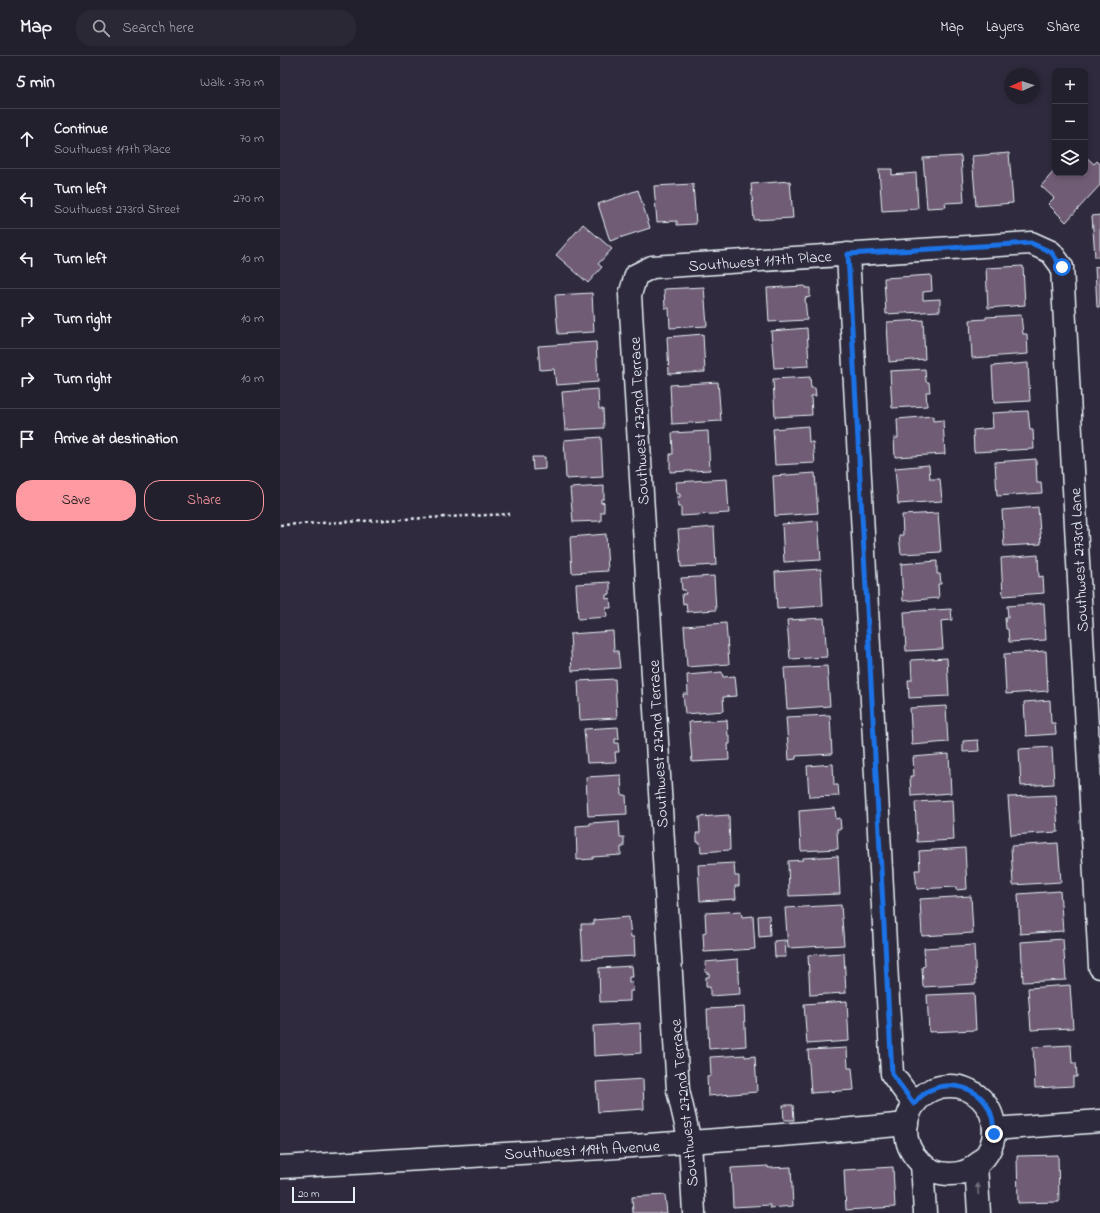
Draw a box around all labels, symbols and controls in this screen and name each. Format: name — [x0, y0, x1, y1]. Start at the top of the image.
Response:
search box — [76, 10, 356, 46]
text: Map — [20, 14, 52, 41]
icon: search — [90, 17, 112, 39]
text: Search here — [122, 17, 194, 39]
text: Map — [940, 17, 964, 38]
text: Layers — [986, 17, 1024, 38]
text: Share — [1046, 17, 1080, 38]
north arrow — [1004, 68, 1040, 104]
map controls — [1052, 68, 1088, 176]
button: + — [1052, 68, 1088, 104]
text: 5 min — [16, 70, 55, 95]
text: Walk · 370 m — [200, 73, 264, 92]
button: − — [1052, 104, 1088, 140]
text: Continue — [54, 118, 108, 140]
icon: ahead — [16, 128, 38, 150]
text: 70 m — [240, 129, 264, 148]
text: Southwest 117th Place — [54, 140, 171, 159]
button: layers — [1052, 140, 1088, 176]
text: Turn left — [54, 178, 107, 200]
icon: left — [16, 188, 38, 210]
text: 270 m — [233, 189, 264, 208]
text: Southwest 273rd Street — [54, 200, 180, 219]
street label: Southwest 117th Place — [688, 245, 833, 279]
icon: left — [16, 248, 38, 270]
text: Turn left — [54, 248, 107, 270]
text: 10 m — [241, 249, 264, 268]
route start — [1053, 258, 1071, 276]
icon: right — [16, 308, 38, 330]
text: Turn right — [54, 308, 112, 330]
text: 10 m — [241, 309, 264, 328]
street label: Southwest 272nd Terrace — [624, 335, 656, 506]
icon: right — [16, 368, 38, 390]
text: Turn right — [54, 368, 112, 390]
text: 10 m — [241, 369, 264, 388]
icon: arrive — [16, 428, 38, 450]
text: Arrive at destination — [54, 428, 178, 450]
button: Save — [16, 480, 136, 521]
button: Share — [144, 480, 264, 521]
street label: Southwest 273rd Lane — [1064, 486, 1096, 633]
street label: Southwest 272nd Terrace — [643, 658, 675, 829]
street label: Southwest 272nd Terrace — [664, 1017, 706, 1188]
route end — [985, 1125, 1003, 1143]
street label: Southwest 119th Avenue — [504, 1135, 661, 1167]
one-way arrow — [974, 1183, 981, 1195]
scale bar — [292, 1185, 355, 1204]
text: 20 m — [298, 1186, 320, 1202]

